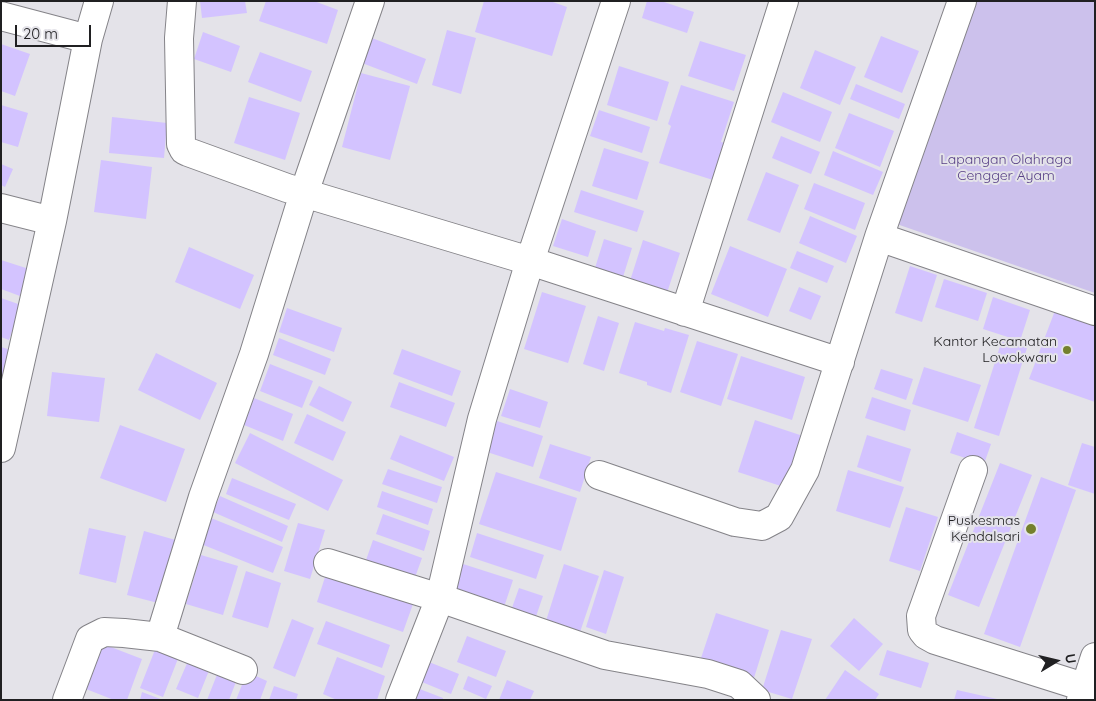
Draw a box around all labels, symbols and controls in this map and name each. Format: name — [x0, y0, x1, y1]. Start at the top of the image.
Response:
scale bar — [18, 15, 94, 47]
text: 20 m — [23, 24, 58, 43]
park label: Lapangan Olahraga Cengger Ayam — [940, 152, 1072, 184]
place label: Kantor Kecamatan Lowokwaru — [933, 334, 1057, 367]
marker: Kantor Kecamatan Lowokwaru — [1061, 344, 1073, 356]
place label: Puskesmas Kendalsari — [948, 513, 1020, 546]
marker: Puskesmas Kendalsari — [1024, 522, 1038, 536]
north arrow — [1031, 636, 1081, 686]
text: U — [1061, 652, 1080, 665]

